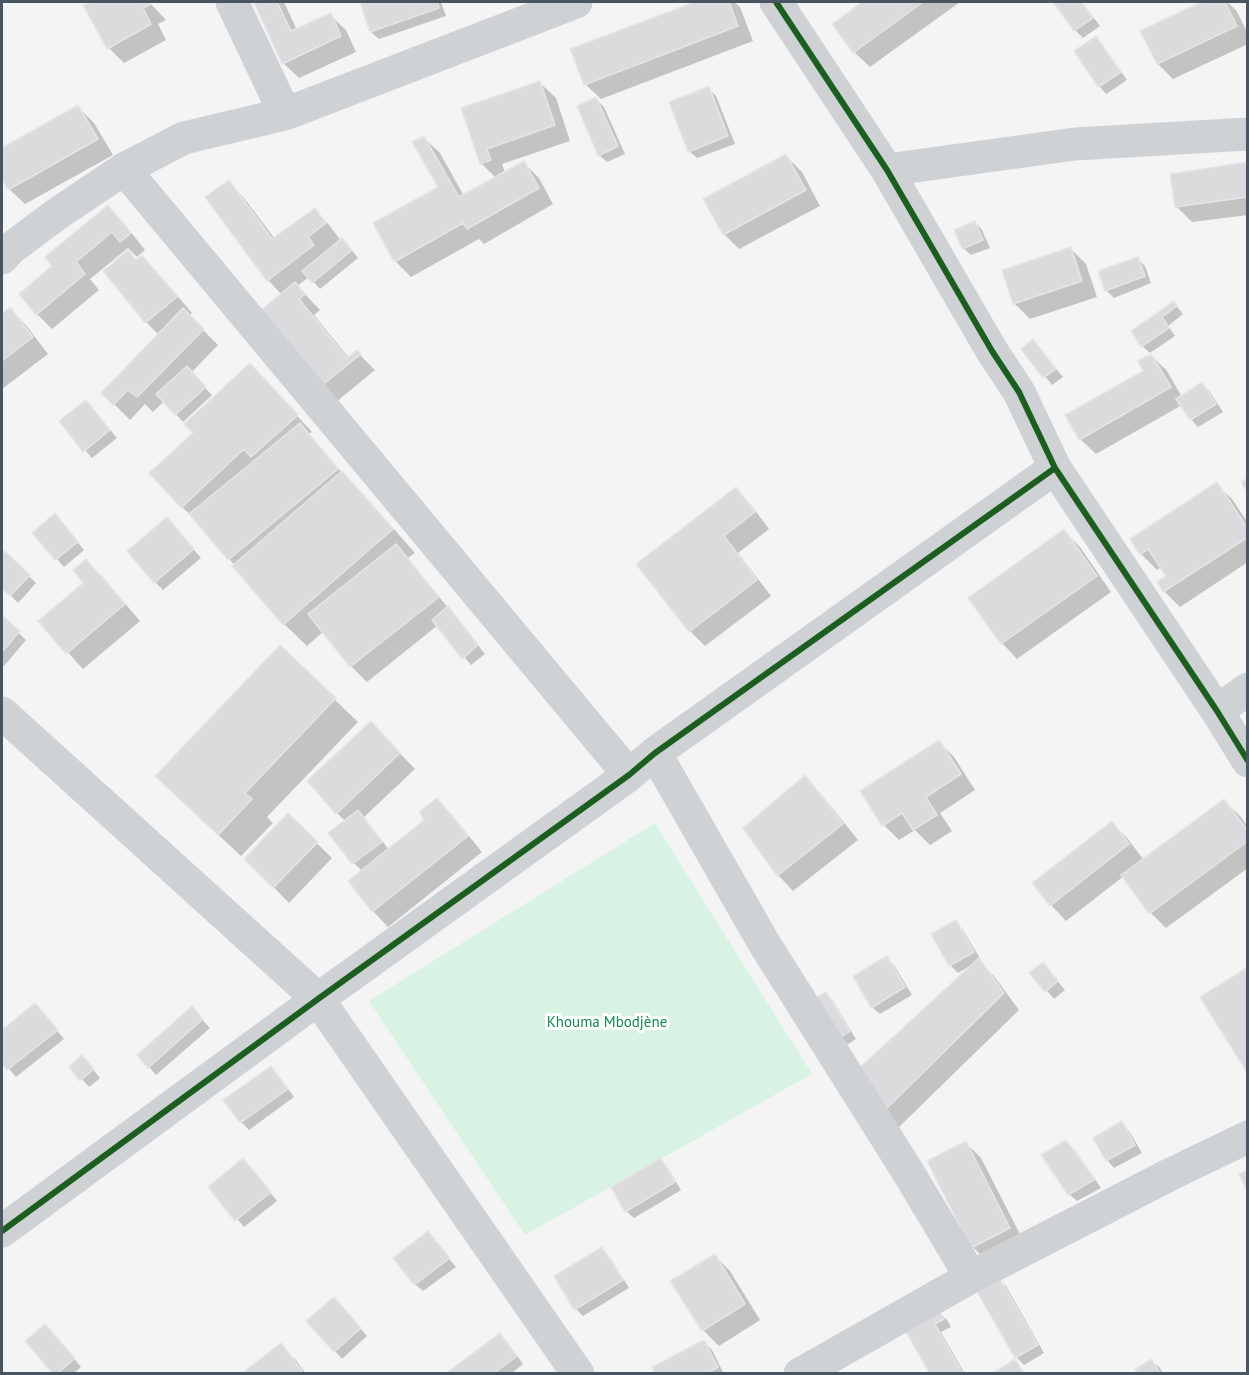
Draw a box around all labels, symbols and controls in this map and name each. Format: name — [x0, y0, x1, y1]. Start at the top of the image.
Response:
park label: Khouma Mbodjène — [547, 1014, 667, 1032]

